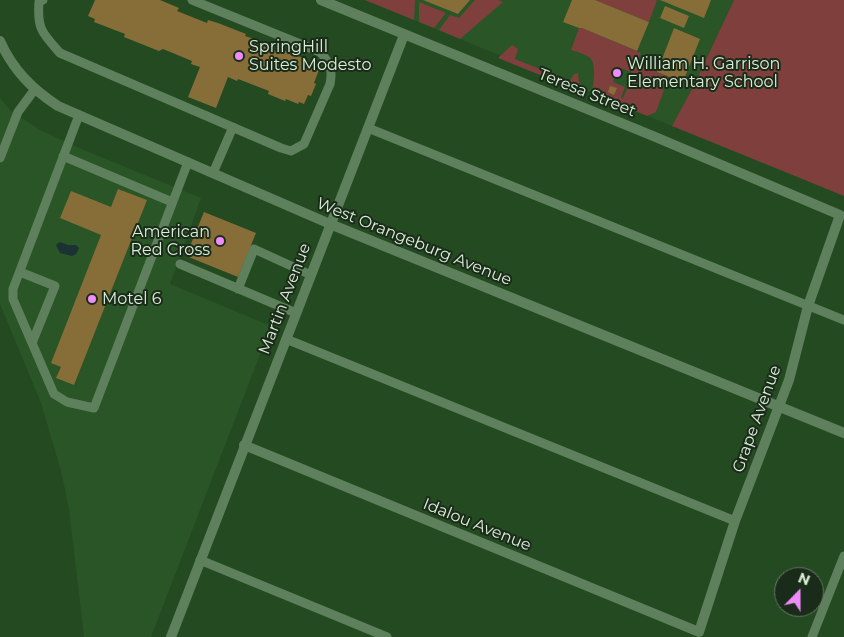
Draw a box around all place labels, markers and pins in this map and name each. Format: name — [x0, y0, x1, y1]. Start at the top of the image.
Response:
place label: SpringHill Suites Modesto — [249, 37, 371, 75]
marker: SpringHill Suites Modesto — [233, 50, 245, 62]
place label: William H. Garrison Elementary School — [627, 54, 780, 92]
marker: William H. Garrison Elementary School — [611, 67, 623, 79]
place label: American Red Cross — [131, 222, 210, 260]
marker: American Red Cross — [214, 235, 226, 247]
place label: Motel 6 — [102, 289, 161, 309]
marker: Motel 6 — [86, 293, 98, 305]

